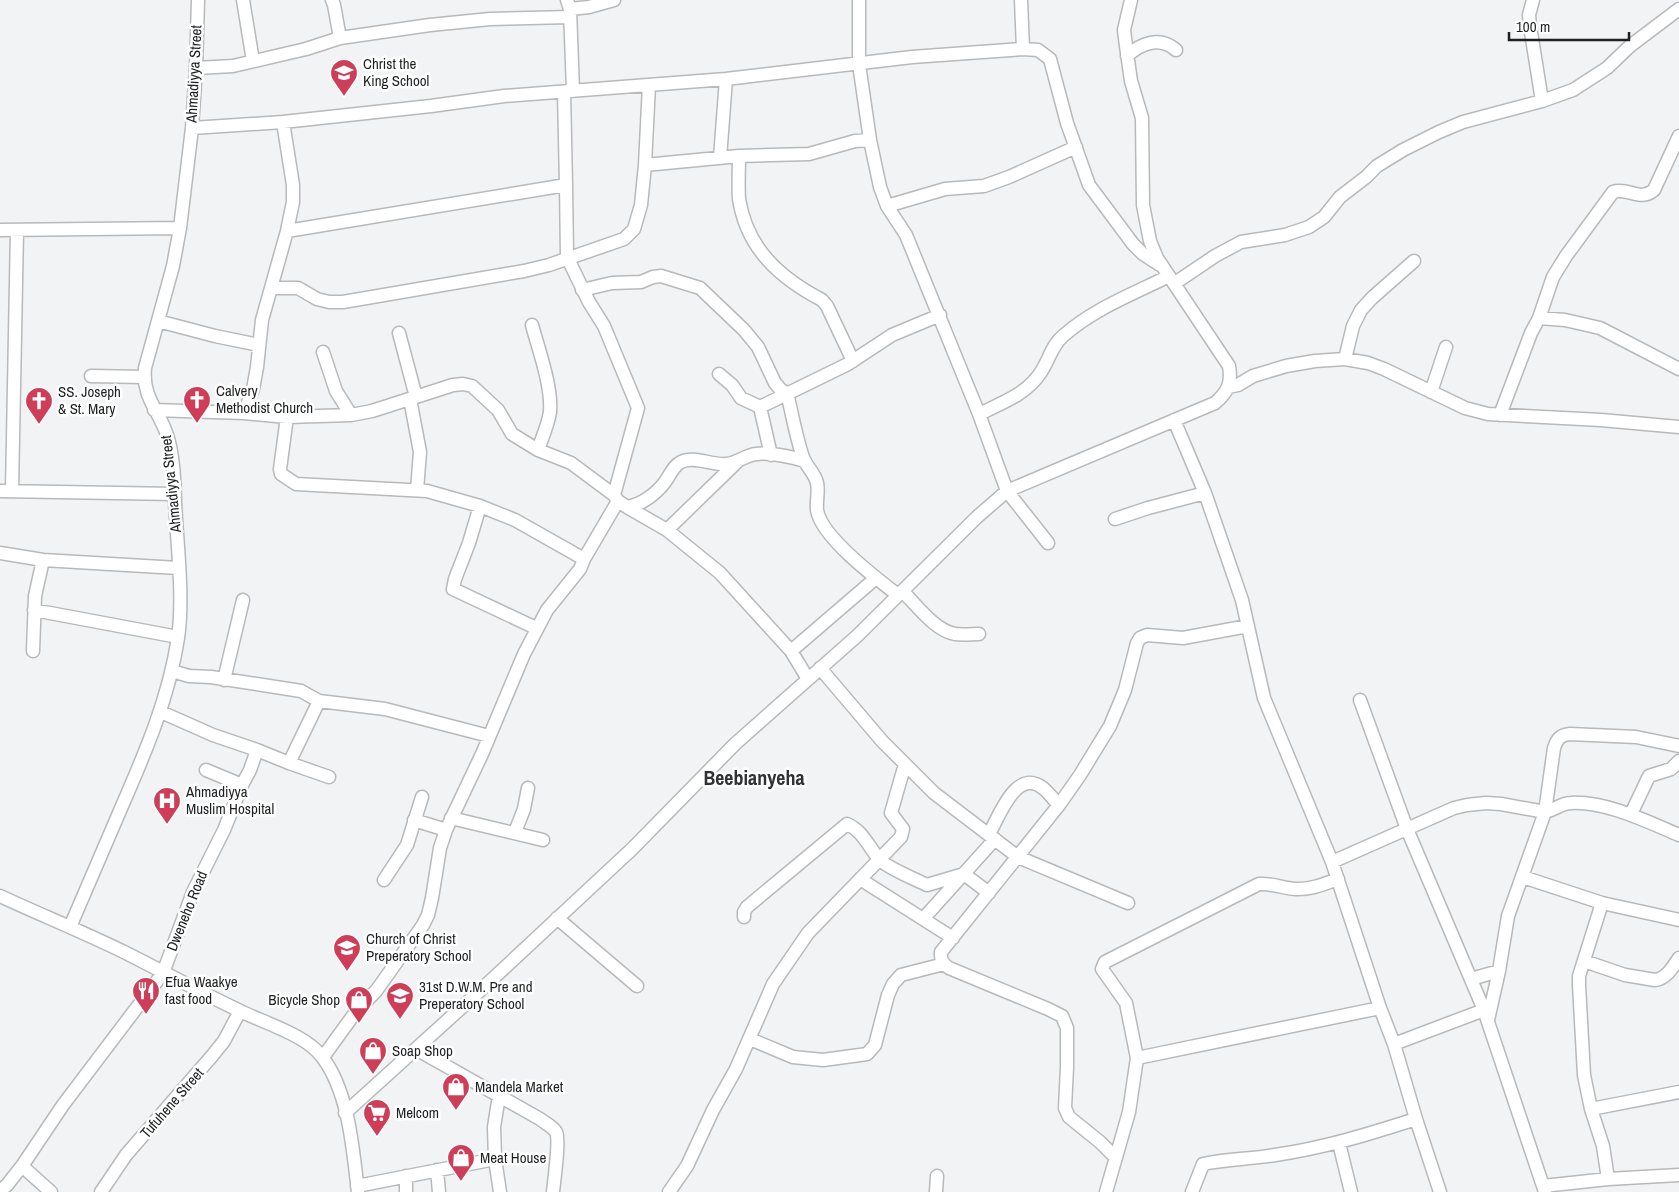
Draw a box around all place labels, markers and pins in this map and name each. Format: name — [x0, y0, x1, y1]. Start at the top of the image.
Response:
place label: Christ the King School — [363, 53, 429, 91]
school or university icon: Christ the King School — [329, 58, 359, 97]
place label: Calvery Methodist Church — [216, 380, 313, 418]
place label: SS. Joseph & St. Mary — [58, 381, 121, 419]
church icon: Calvery Methodist Church — [182, 385, 212, 424]
church icon: SS. Joseph & St. Mary — [24, 386, 54, 425]
place label: Ahmadiyya Muslim Hospital — [185, 781, 274, 819]
hospital icon: Ahmadiyya Muslim Hospital — [152, 786, 182, 825]
place label: Church of Christ Preperatory School — [366, 928, 471, 966]
school or university icon: Church of Christ Preperatory School — [332, 933, 362, 972]
place label: Efua Waakye fast food — [165, 971, 238, 1009]
restaurant icon: Efua Waakye fast food — [131, 976, 161, 1015]
place label: 31st D.W.M. Pre and Preperatory School — [419, 976, 533, 1014]
school or university icon: 31st D.W.M. Pre and Preperatory School — [385, 981, 415, 1020]
shop icon: Bicycle Shop — [344, 985, 374, 1024]
place label: Bicycle Shop — [268, 989, 340, 1010]
shop icon: Soap Shop — [358, 1036, 388, 1075]
place label: Soap Shop — [392, 1040, 453, 1061]
shop icon: Mandela Market — [441, 1072, 471, 1111]
place label: Mandela Market — [475, 1076, 564, 1097]
supermarket icon: Melcom — [362, 1098, 392, 1137]
place label: Melcom — [396, 1102, 439, 1123]
shop icon: Meat House — [446, 1143, 476, 1182]
place label: Meat House — [480, 1147, 546, 1168]

